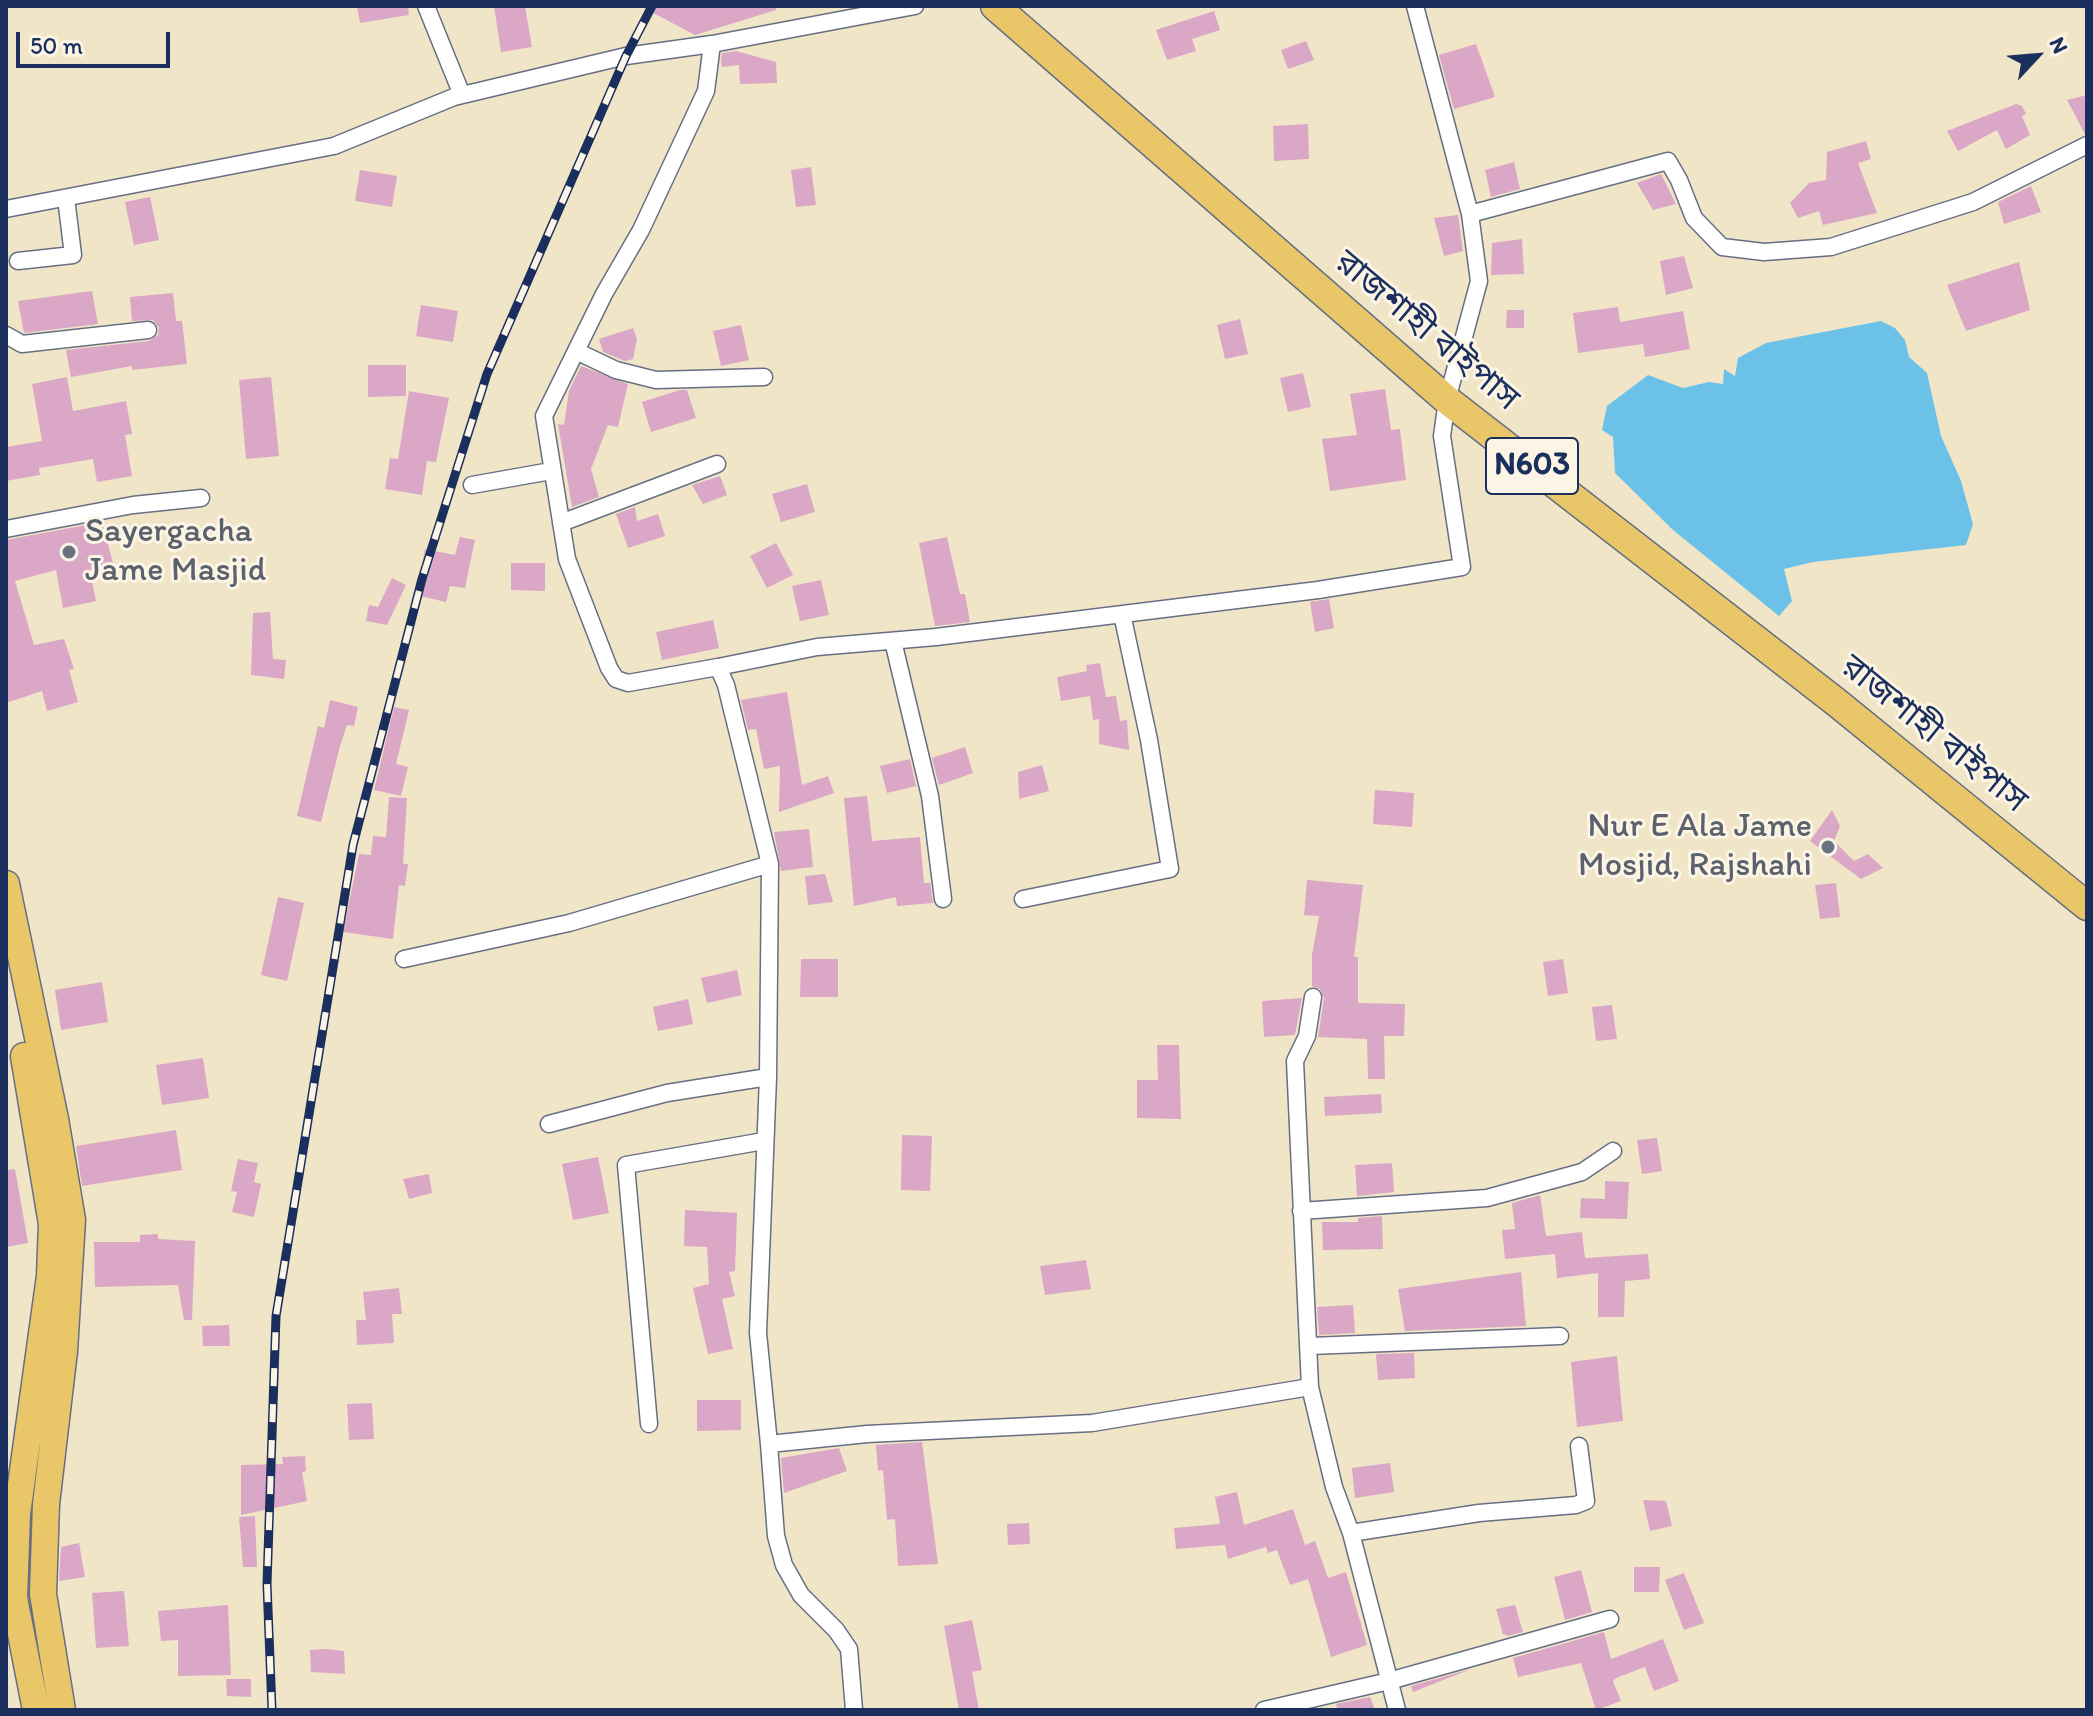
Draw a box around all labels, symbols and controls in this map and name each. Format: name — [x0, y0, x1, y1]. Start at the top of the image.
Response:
scale bar — [20, 16, 174, 66]
north arrow — [1997, 16, 2077, 96]
text: 50 m — [30, 31, 83, 60]
text: N — [2044, 33, 2074, 58]
street label: রাজশাহী বাইপাস — [1326, 243, 1526, 421]
road number: N603 — [1486, 438, 1578, 494]
place label: Sayergacha Jame Masjid — [85, 512, 266, 592]
marker: Sayergacha Jame Masjid — [60, 543, 78, 561]
street label: রাজশাহী বাইপাস — [1832, 647, 2034, 823]
place label: Nur E Ala Jame Mosjid, Rajshahi — [1578, 807, 1812, 886]
marker: Nur E Ala Jame Mosjid, Rajshahi — [1819, 838, 1837, 856]

